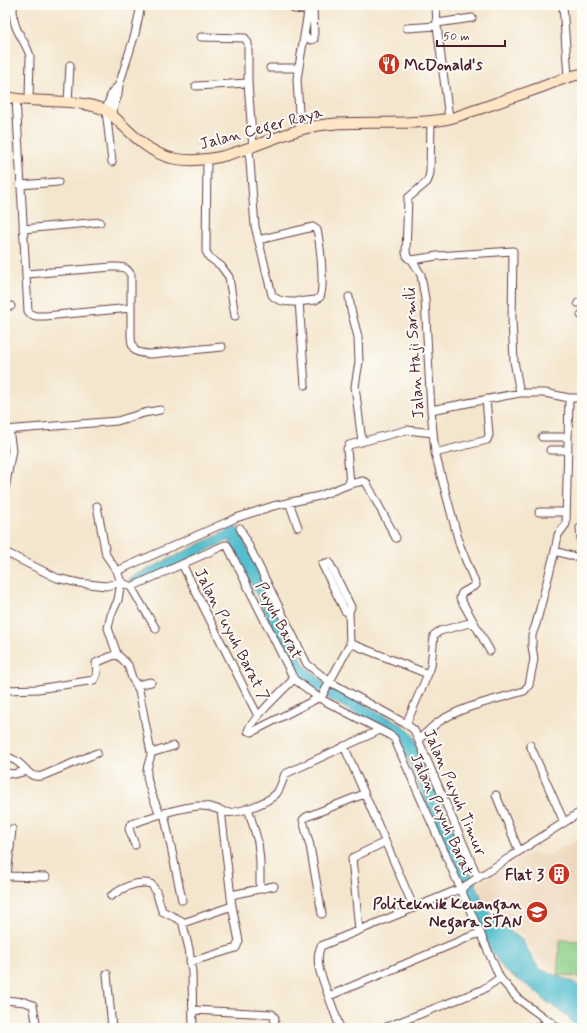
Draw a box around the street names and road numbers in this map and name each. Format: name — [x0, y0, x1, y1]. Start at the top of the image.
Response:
street label: Jalan Ceger Raya — [197, 102, 326, 156]
street label: Jalan Haji Sarmili — [399, 286, 430, 419]
street label: Jalan Puyuh Barat 7 — [189, 565, 274, 705]
street label: Puyuh Barat — [250, 579, 307, 663]
street label: Jalan Puyuh Timur — [418, 726, 491, 860]
street label: Jalan Puyuh Barat — [405, 750, 478, 880]

